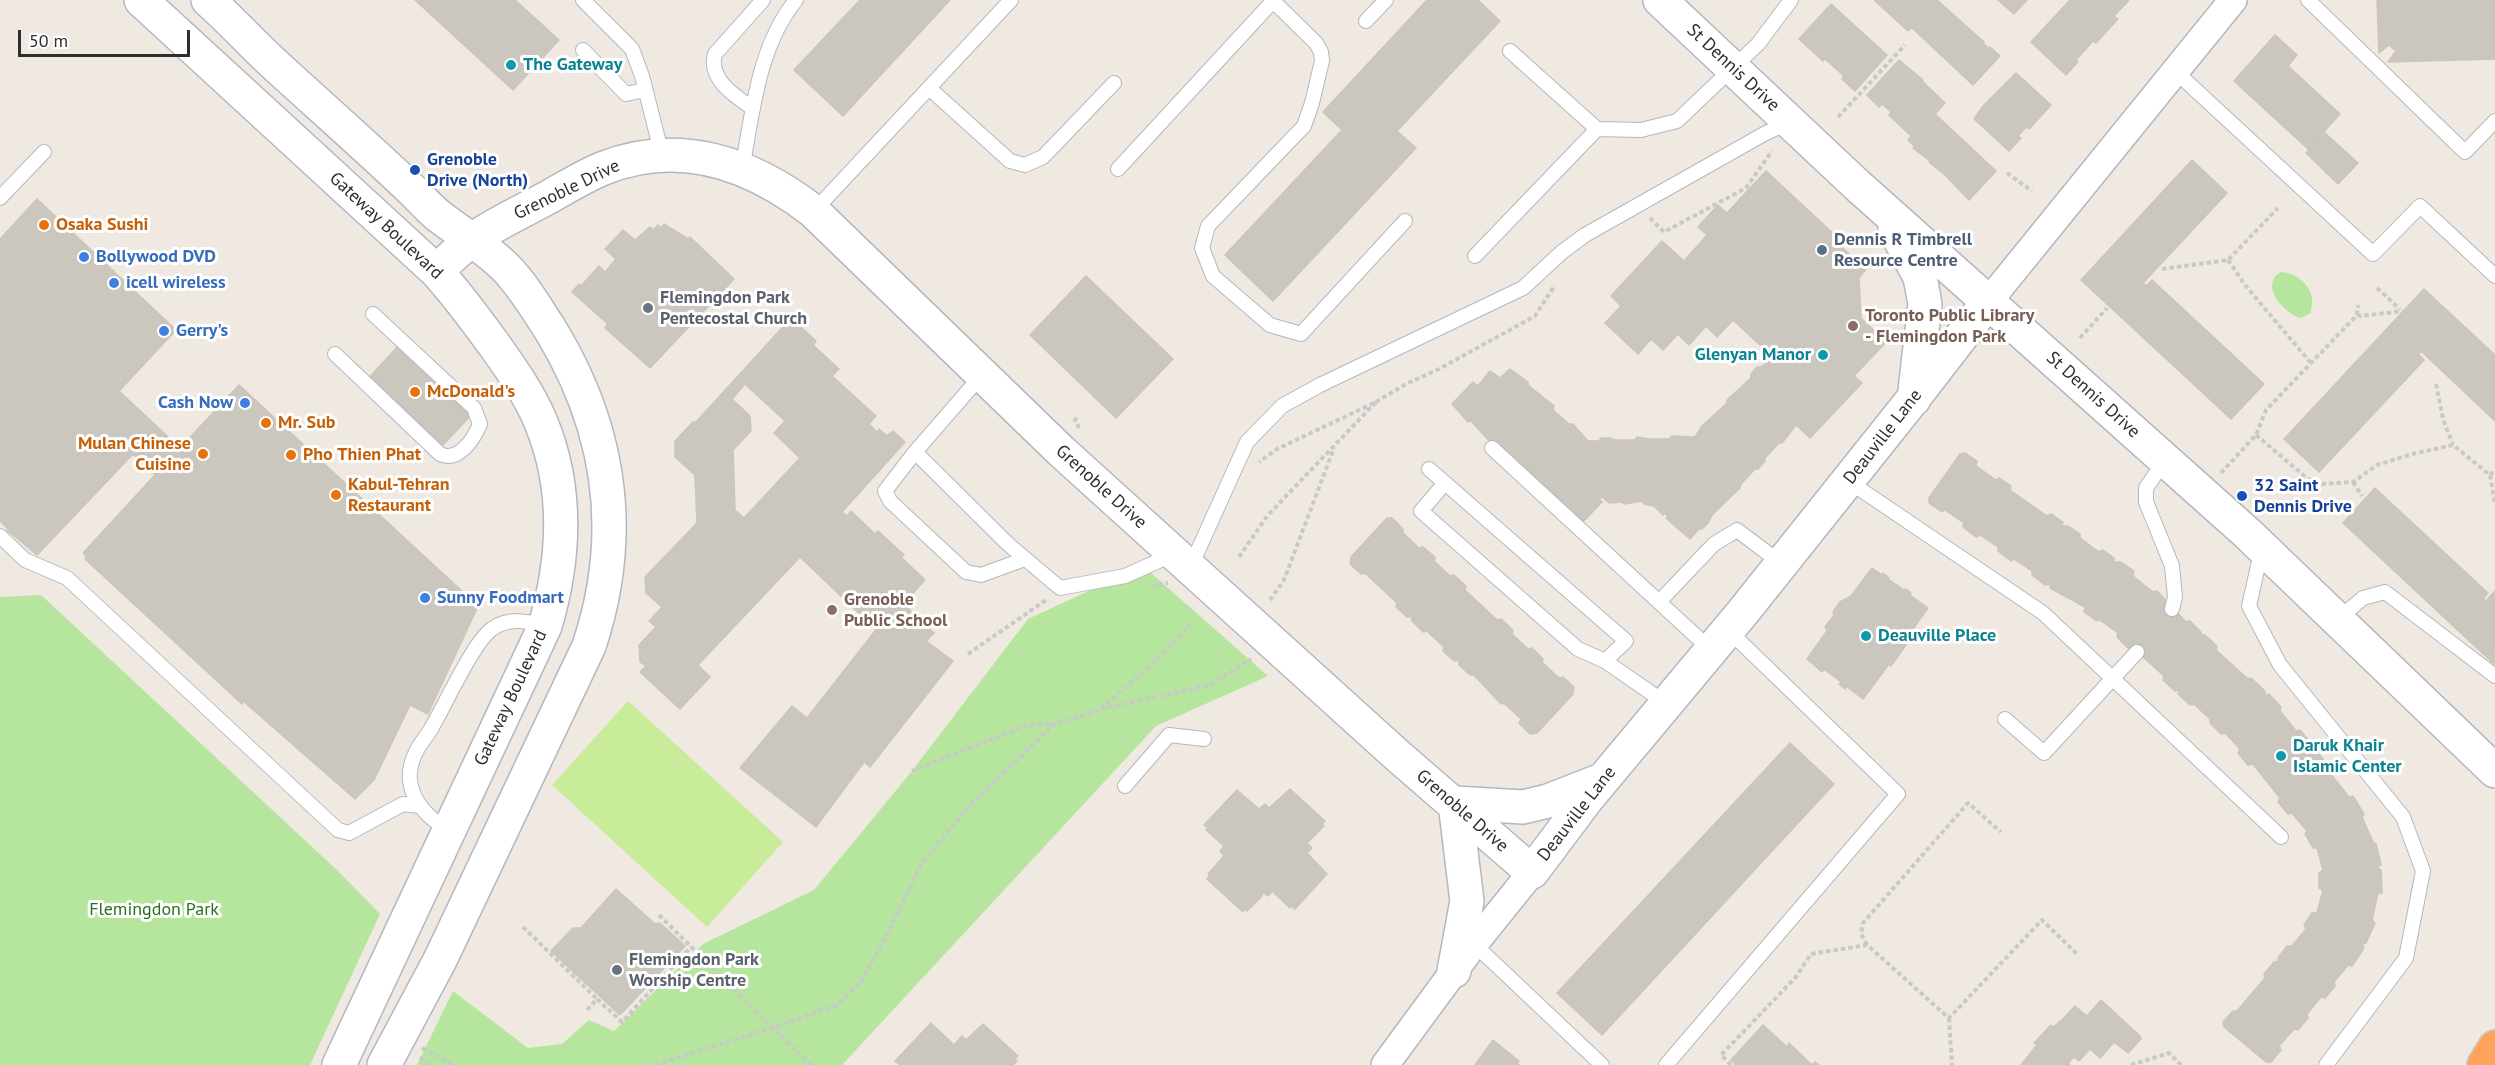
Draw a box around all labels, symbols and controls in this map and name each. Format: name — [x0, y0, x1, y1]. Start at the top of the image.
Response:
scale bar — [21, 18, 194, 56]
street label: St Dennis Drive — [1682, 20, 1784, 116]
text: 50 m — [29, 29, 68, 52]
place label: The Gateway — [523, 54, 622, 76]
marker: The Gateway — [504, 58, 518, 72]
place label: Grenoble Drive (North) — [427, 149, 528, 192]
street label: Grenoble Drive — [511, 155, 623, 225]
marker: Grenoble Drive (North) — [408, 163, 422, 177]
street label: Gateway Boulevard — [325, 168, 447, 284]
place label: Osaka Sushi — [56, 214, 148, 236]
marker: Osaka Sushi — [37, 218, 51, 232]
place label: Dennis R Timbrell Resource Centre — [1834, 229, 1972, 272]
marker: Dennis R Timbrell Resource Centre — [1815, 243, 1829, 257]
place label: Bollywood DVD — [96, 246, 216, 268]
marker: Bollywood DVD — [77, 250, 91, 264]
place label: icell wireless — [126, 272, 226, 294]
marker: icell wireless — [107, 276, 121, 290]
place label: Flemingdon Park Pentecostal Church — [660, 287, 807, 330]
marker: Flemingdon Park Pentecostal Church — [641, 301, 655, 315]
place label: Toronto Public Library - Flemingdon Park — [1865, 305, 2034, 348]
marker: Toronto Public Library - Flemingdon Park — [1846, 319, 1860, 333]
place label: Gerry's — [176, 320, 228, 342]
marker: Gerry's — [157, 324, 171, 338]
place label: Glenyan Manor — [1695, 344, 1811, 366]
street label: St Dennis Drive — [2042, 347, 2144, 443]
marker: Glenyan Manor — [1816, 348, 1830, 362]
place label: McDonald's — [427, 381, 515, 403]
marker: McDonald's — [408, 385, 422, 399]
street label: Deauville Lane — [1839, 385, 1927, 489]
place label: Cash Now — [158, 392, 233, 414]
marker: Cash Now — [238, 396, 252, 410]
place label: Mr. Sub — [278, 412, 335, 434]
marker: Mr. Sub — [259, 416, 273, 430]
place label: Mulan Chinese Cuisine — [78, 433, 191, 476]
street label: Grenoble Drive — [1051, 440, 1151, 534]
place label: Pho Thien Phat — [303, 444, 421, 466]
marker: Mulan Chinese Cuisine — [196, 447, 210, 461]
marker: Pho Thien Phat — [284, 448, 298, 462]
place label: Kabul-Tehran Restaurant — [348, 474, 450, 516]
place label: 32 Saint Dennis Drive — [2254, 475, 2352, 518]
marker: Kabul-Tehran Restaurant — [329, 488, 343, 502]
marker: 32 Saint Dennis Drive — [2235, 489, 2249, 503]
place label: Sunny Foodmart — [437, 587, 564, 609]
place label: Grenoble Public School — [844, 589, 947, 632]
marker: Sunny Foodmart — [418, 591, 432, 605]
marker: Grenoble Public School — [825, 603, 839, 617]
place label: Deauville Place — [1878, 625, 1996, 647]
street label: Gateway Boulevard — [470, 627, 552, 769]
marker: Deauville Place — [1859, 629, 1873, 643]
place label: Daruk Khair Islamic Center — [2293, 735, 2402, 777]
marker: Daruk Khair Islamic Center — [2274, 749, 2288, 763]
street label: Deauville Lane — [1533, 762, 1621, 866]
street label: Grenoble Drive — [1412, 765, 1512, 857]
park label: Flemingdon Park — [89, 899, 219, 921]
place label: Flemingdon Park Worship Centre — [629, 949, 759, 992]
marker: Flemingdon Park Worship Centre — [610, 963, 624, 977]

